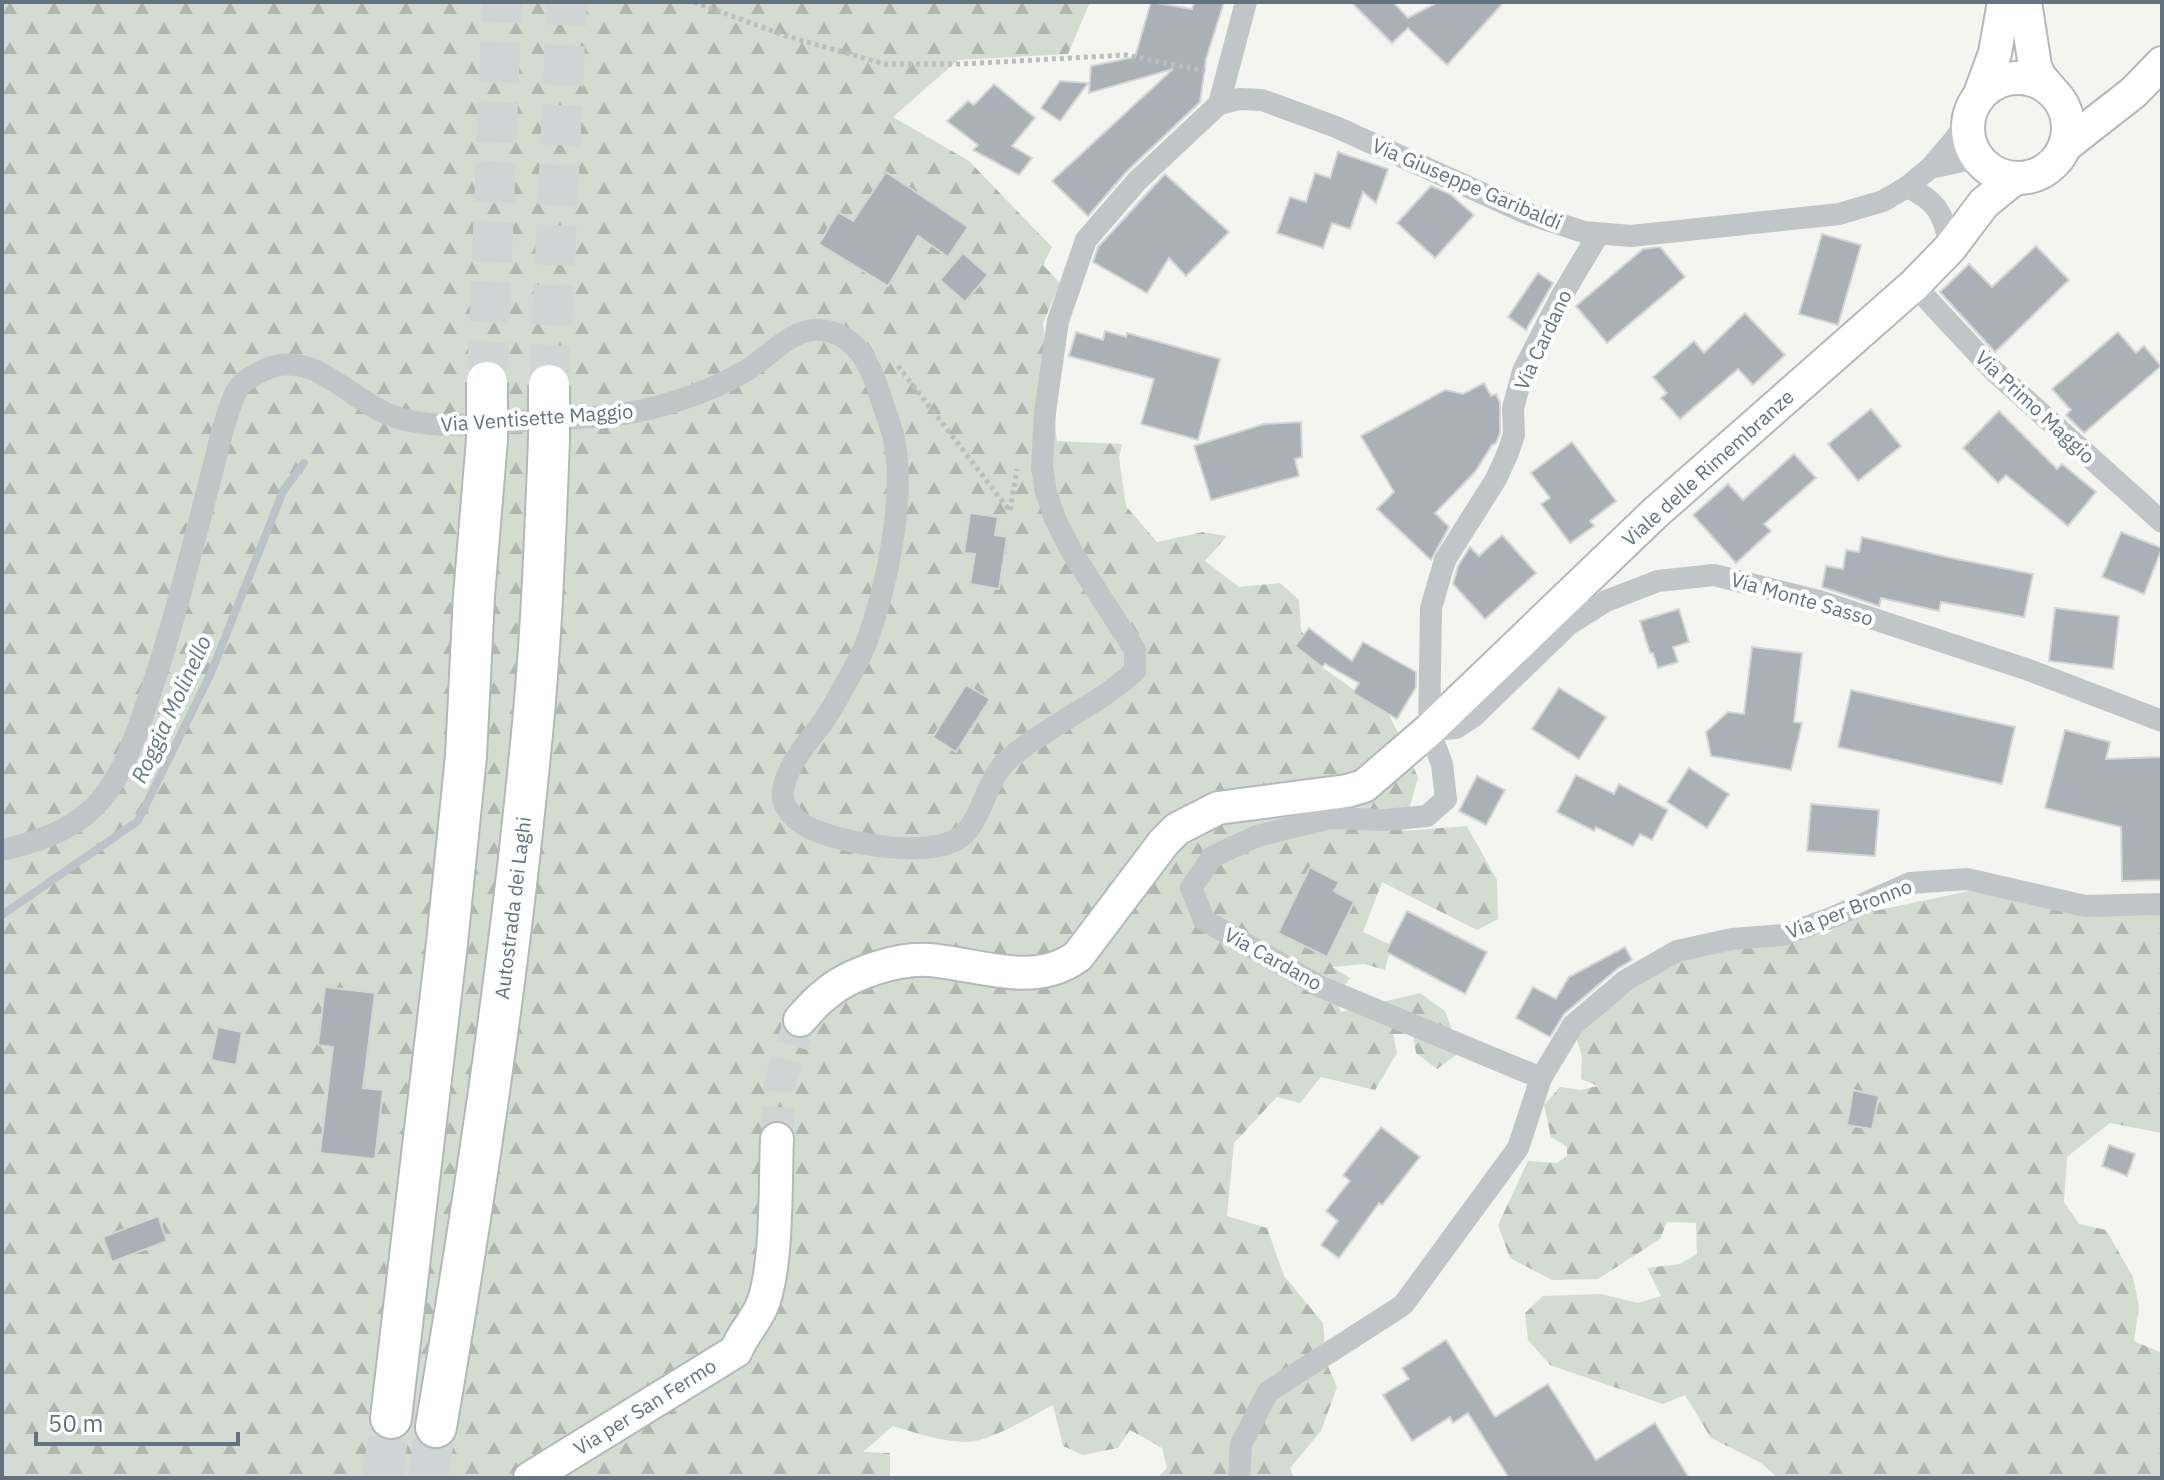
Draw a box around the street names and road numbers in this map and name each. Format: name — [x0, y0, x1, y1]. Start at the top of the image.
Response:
street label: Via Giuseppe Garibaldi — [1368, 131, 1566, 236]
street label: Via Cardano — [1508, 285, 1578, 394]
street label: Via Primo Maggio — [1970, 344, 2101, 469]
street label: Viale delle Rimembranze — [1616, 383, 1799, 552]
street label: Via Ventisette Maggio — [440, 397, 634, 438]
street label: Via Monte Sasso — [1728, 565, 1876, 632]
street label: Autostrada dei Laghi — [488, 815, 537, 1001]
street label: Via per Bronno — [1782, 872, 1916, 945]
street label: Via Cardano — [1220, 921, 1327, 996]
street label: Via per San Fermo — [568, 1352, 721, 1461]

